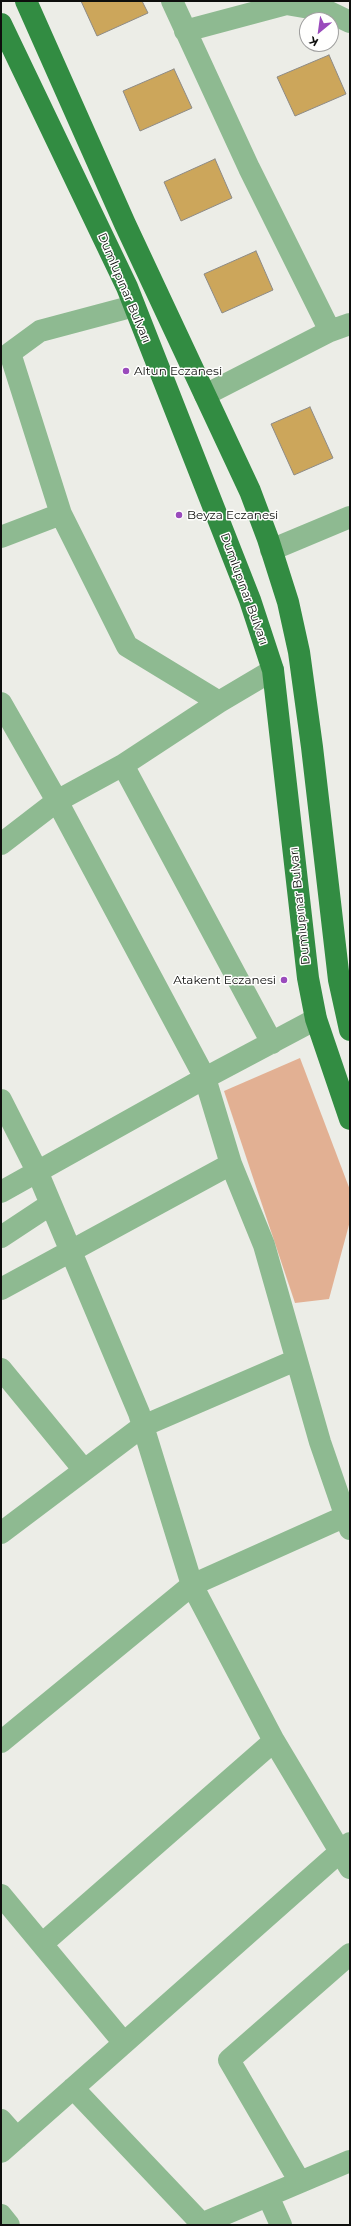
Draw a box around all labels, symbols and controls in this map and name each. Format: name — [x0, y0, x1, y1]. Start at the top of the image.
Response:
north arrow — [299, 12, 339, 52]
text: K — [307, 34, 321, 50]
street label: Dumlupınar Bulvarı — [94, 231, 154, 345]
place label: Altun Eczanesi — [134, 364, 222, 378]
marker: Altun Eczanesi — [121, 366, 131, 376]
place label: Beyza Eczanesi — [187, 508, 278, 522]
marker: Beyza Eczanesi — [174, 510, 184, 520]
street label: Dumlupınar Bulvarı — [217, 531, 271, 647]
street label: Dumlupınar Bulvarı — [287, 846, 313, 966]
place label: Atakent Eczanesi — [173, 973, 276, 987]
marker: Atakent Eczanesi — [279, 975, 289, 985]

